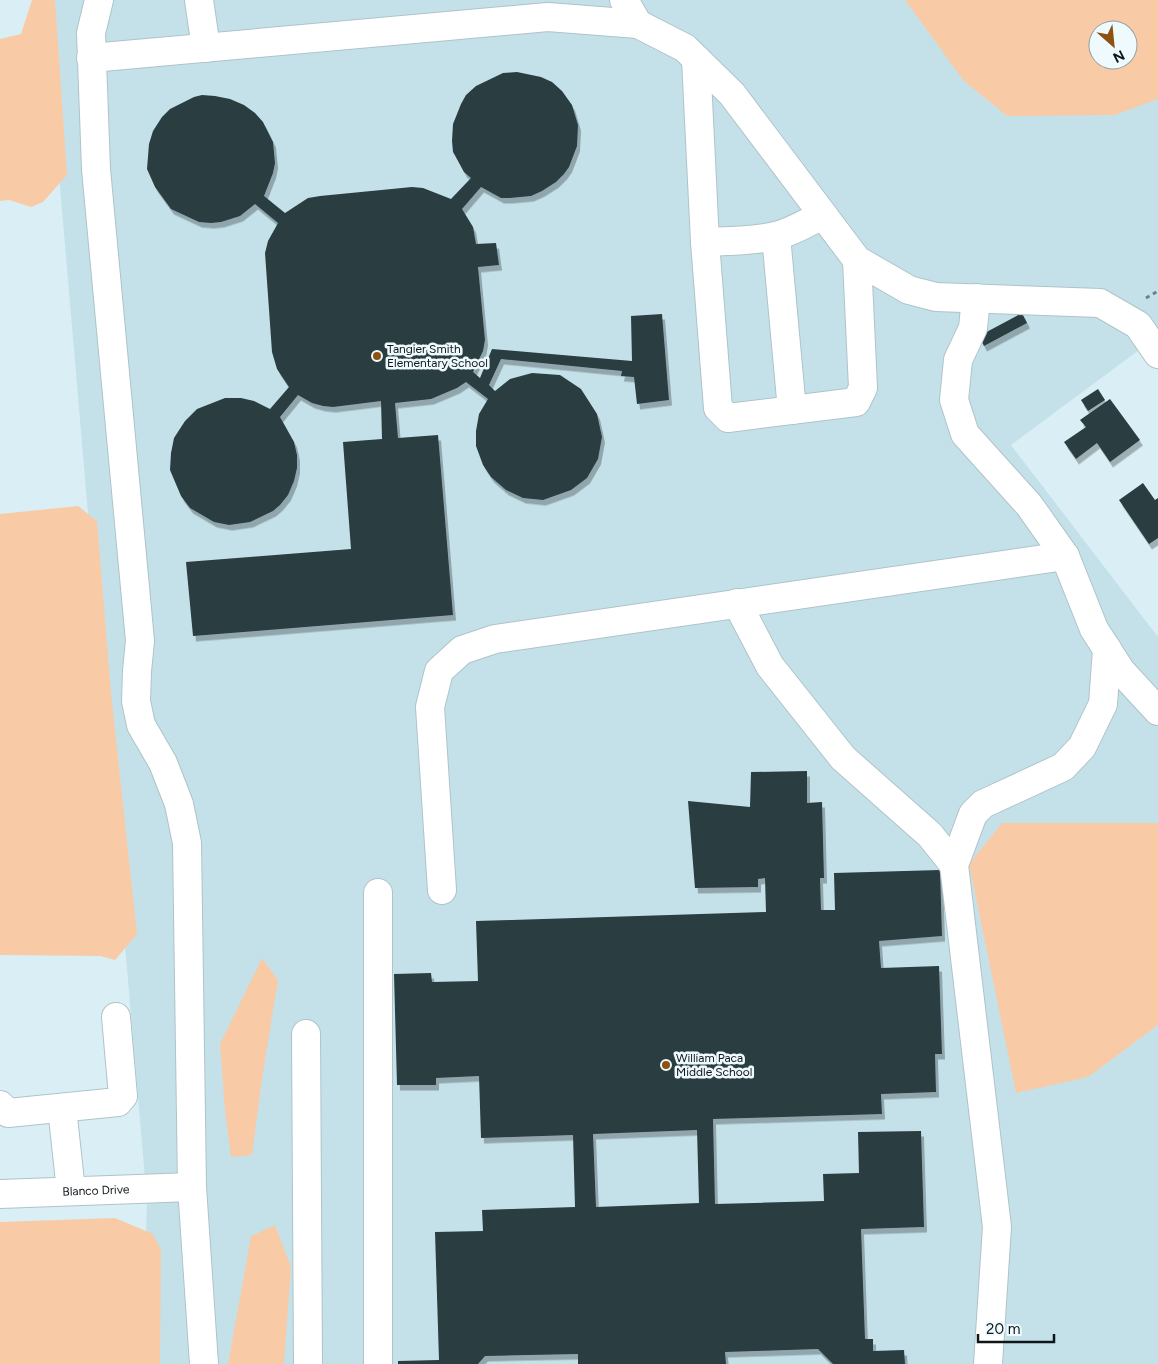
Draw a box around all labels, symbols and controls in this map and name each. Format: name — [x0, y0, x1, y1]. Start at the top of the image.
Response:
north arrow — [1088, 20, 1138, 70]
text: N — [1110, 46, 1127, 66]
place label: Tangier Smith Elementary School — [387, 342, 488, 370]
marker: Tangier Smith Elementary School — [371, 350, 383, 362]
place label: William Paca Middle School — [676, 1051, 752, 1079]
marker: William Paca Middle School — [660, 1059, 672, 1071]
street label: Blanco Drive — [62, 1182, 130, 1199]
scale bar — [978, 1312, 1054, 1344]
text: 20 m — [986, 1320, 1020, 1338]

